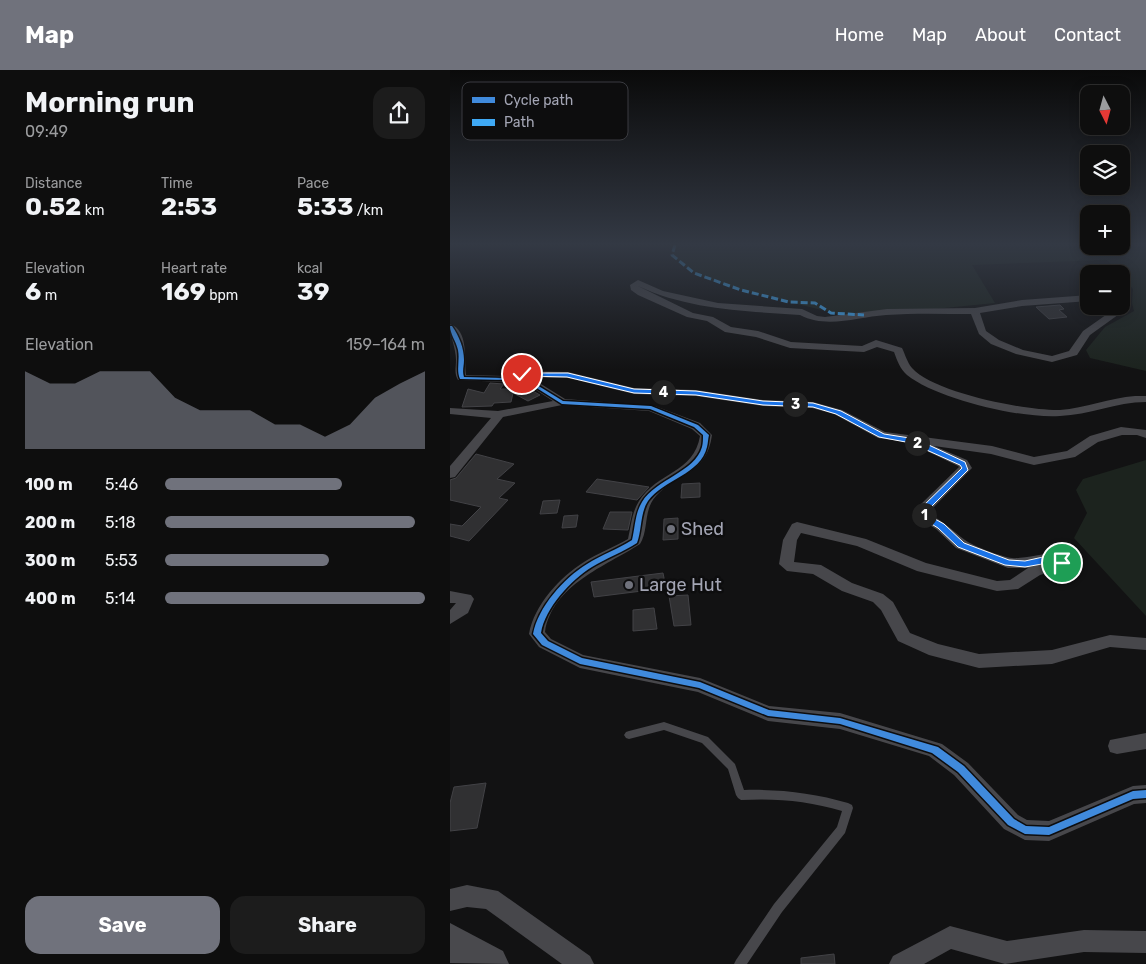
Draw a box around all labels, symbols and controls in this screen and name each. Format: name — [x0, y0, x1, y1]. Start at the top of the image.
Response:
text: Map — [25, 21, 74, 49]
text: Home — [835, 24, 884, 46]
text: Map — [912, 24, 947, 46]
text: About — [975, 24, 1026, 46]
text: Contact — [1054, 24, 1121, 46]
legend — [462, 82, 628, 140]
north arrow — [1080, 85, 1130, 135]
map controls — [1080, 85, 1130, 315]
text: Morning run — [25, 86, 194, 119]
button: share — [373, 87, 425, 139]
text: Cycle path — [504, 92, 573, 109]
text: Path — [504, 114, 535, 131]
text: 09:49 — [25, 122, 68, 141]
button: layers — [1080, 145, 1130, 195]
text: Distance — [25, 175, 82, 192]
text: Time — [161, 175, 193, 192]
text: Pace — [297, 175, 329, 192]
text: 0.52 — [25, 192, 81, 221]
text: 2:53 — [161, 192, 217, 221]
text: 5:33 — [297, 192, 353, 221]
text: km — [81, 202, 104, 219]
text: /km — [353, 202, 383, 219]
button: + — [1080, 205, 1130, 255]
text: Elevation — [25, 260, 85, 277]
text: Heart rate — [161, 260, 227, 277]
text: kcal — [297, 260, 323, 277]
button: − — [1080, 265, 1130, 315]
text: 6 — [25, 277, 41, 306]
text: 169 — [161, 277, 206, 306]
text: 39 — [297, 277, 330, 306]
text: m — [41, 287, 57, 304]
text: bpm — [206, 287, 238, 304]
text: Elevation — [25, 335, 94, 354]
text: 159–164 m — [346, 335, 425, 354]
pin — [501, 353, 543, 395]
icon: check — [508, 360, 536, 388]
pin: 4 — [650, 380, 676, 404]
text: 4 — [659, 384, 668, 401]
pin: 3 — [782, 392, 808, 416]
text: 3 — [791, 396, 800, 413]
pin: 2 — [904, 430, 930, 456]
text: 2 — [913, 435, 922, 452]
text: 100 m — [25, 475, 73, 494]
text: 5:46 — [105, 475, 138, 494]
pin: 1 — [912, 502, 936, 528]
text: 1 — [921, 507, 928, 524]
text: 200 m — [25, 513, 75, 532]
text: 5:18 — [105, 513, 136, 532]
place label: Shed — [681, 518, 724, 540]
marker: Shed — [665, 523, 677, 535]
pin — [1041, 542, 1083, 584]
icon: arrive — [1048, 549, 1076, 577]
text: 300 m — [25, 551, 75, 570]
text: 5:53 — [105, 551, 138, 570]
place label: Large Hut — [639, 574, 722, 596]
marker: Large Hut — [623, 579, 635, 591]
text: 400 m — [25, 589, 76, 608]
text: 5:14 — [105, 589, 135, 608]
button: Save — [25, 896, 220, 954]
button: Share — [230, 896, 425, 954]

